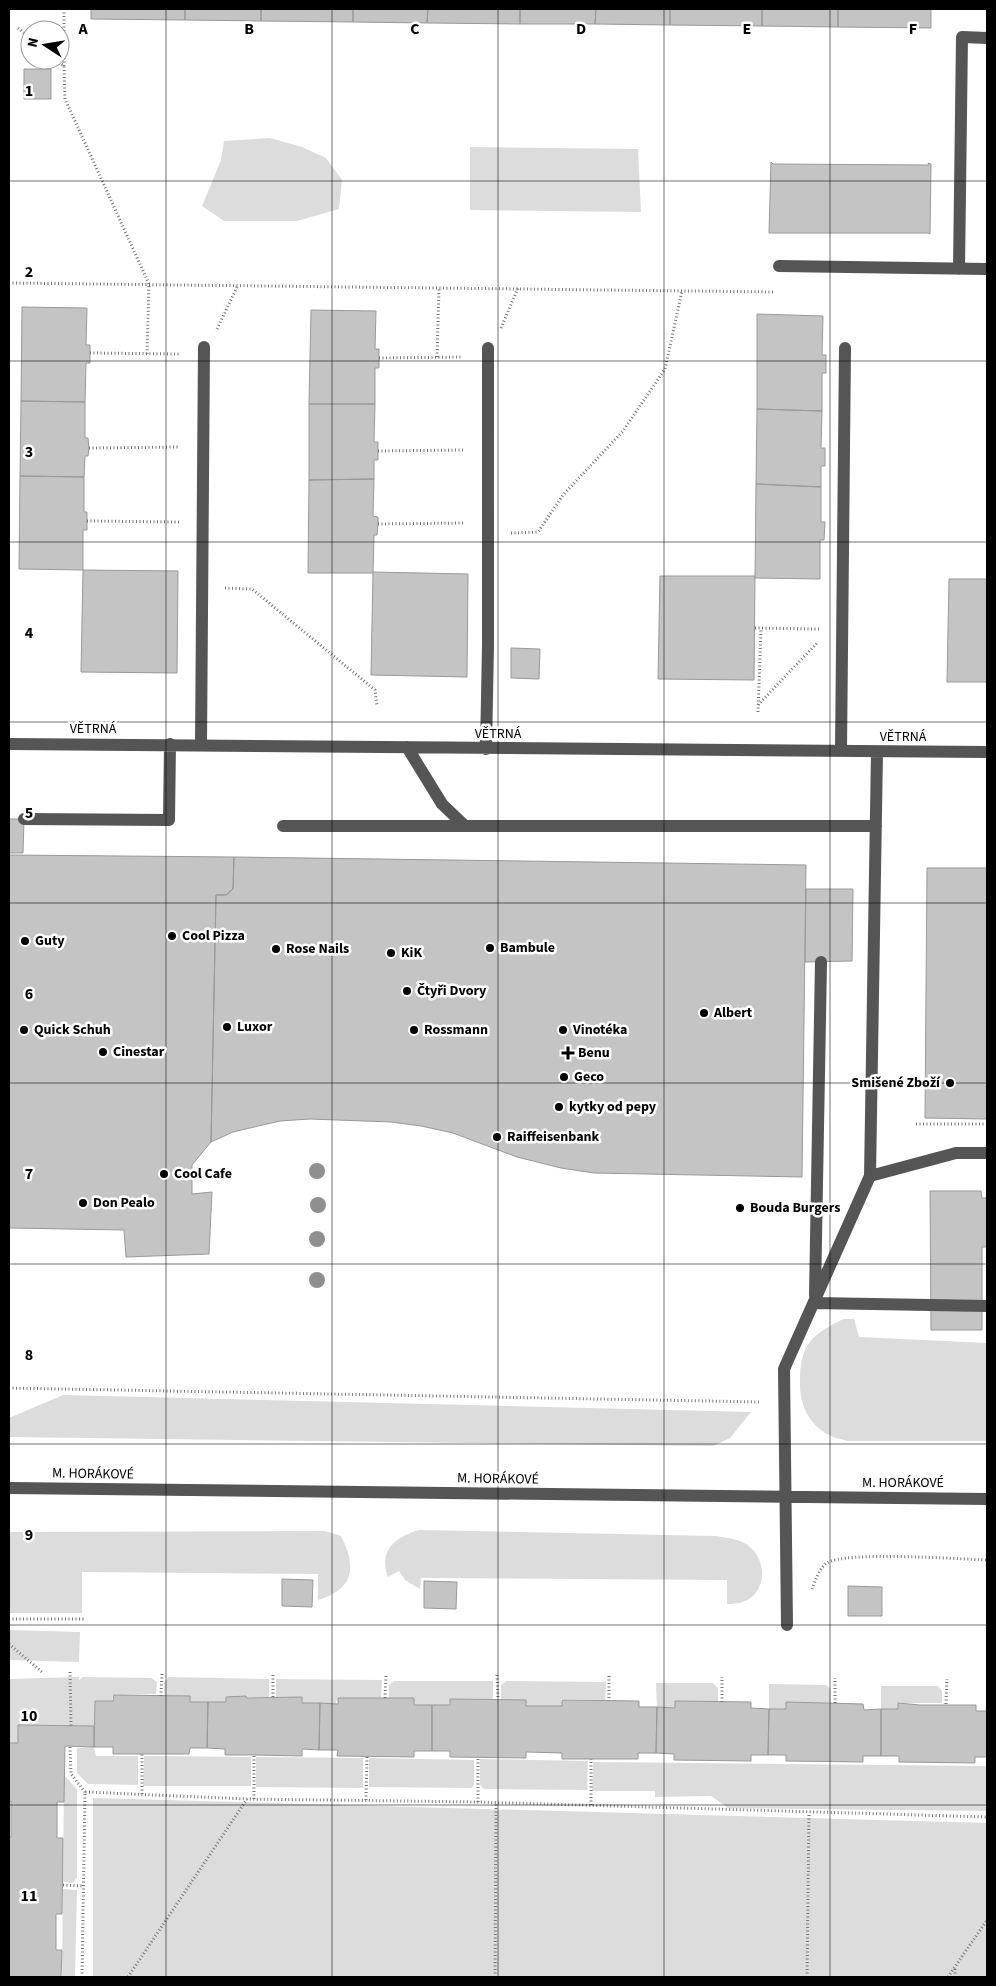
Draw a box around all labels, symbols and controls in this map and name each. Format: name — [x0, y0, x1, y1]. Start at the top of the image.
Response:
text: A — [77, 18, 88, 40]
text: B — [244, 18, 254, 40]
text: C — [410, 18, 420, 40]
text: D — [576, 18, 586, 40]
text: E — [743, 18, 751, 40]
text: F — [909, 18, 917, 40]
north arrow — [20, 20, 70, 70]
text: N — [23, 36, 44, 49]
text: 1 — [25, 80, 33, 102]
text: 2 — [25, 261, 33, 283]
text: 3 — [25, 441, 33, 463]
text: 4 — [25, 622, 34, 644]
street label: VĚTRNÁ — [70, 719, 117, 739]
street label: VĚTRNÁ — [475, 724, 522, 744]
street label: VĚTRNÁ — [880, 727, 927, 747]
text: 5 — [25, 802, 33, 824]
place label: Cool Pizza — [182, 926, 245, 946]
marker: Cool Pizza — [166, 930, 178, 942]
place label: Guty — [35, 931, 65, 951]
marker: Guty — [19, 935, 31, 947]
place label: Bambule — [500, 938, 555, 958]
place label: Rose Nails — [286, 939, 349, 959]
marker: Bambule — [484, 942, 496, 954]
marker: Rose Nails — [270, 943, 282, 955]
place label: KiK — [401, 943, 422, 963]
marker: KiK — [385, 947, 397, 959]
place label: Čtyři Dvory — [417, 981, 487, 1001]
text: 6 — [25, 983, 33, 1005]
marker: Čtyři Dvory — [401, 985, 413, 997]
place label: Albert — [713, 1003, 753, 1023]
marker: Albert — [698, 1007, 710, 1019]
place label: Luxor — [237, 1017, 273, 1037]
place label: Quick Schuh — [34, 1020, 111, 1040]
place label: Rossmann — [424, 1020, 488, 1040]
place label: Vinotéka — [572, 1020, 627, 1040]
marker: Luxor — [221, 1021, 233, 1033]
marker: Quick Schuh — [18, 1024, 30, 1036]
marker: Rossmann — [408, 1024, 420, 1036]
marker: Vinotéka — [557, 1024, 569, 1036]
place label: Cinestar — [113, 1042, 165, 1062]
place label: Benu — [578, 1043, 610, 1063]
marker: Cinestar — [97, 1046, 109, 1058]
marker: Benu — [562, 1047, 574, 1059]
place label: Geco — [574, 1067, 604, 1087]
marker: Geco — [558, 1071, 570, 1083]
place label: Smišené Zboží — [851, 1073, 941, 1093]
marker: Smišené Zboží — [944, 1077, 956, 1089]
place label: kytky od pepy — [569, 1097, 657, 1117]
marker: kytky od pepy — [553, 1101, 565, 1113]
place label: Raiffeisenbank — [507, 1127, 600, 1147]
marker: Raiffeisenbank — [491, 1131, 503, 1143]
text: 7 — [25, 1163, 33, 1185]
place label: Cool Cafe — [174, 1164, 232, 1184]
marker: Cool Cafe — [158, 1168, 170, 1180]
place label: Don Pealo — [93, 1193, 155, 1213]
marker: Don Pealo — [77, 1197, 89, 1209]
place label: Bouda Burgers — [750, 1198, 840, 1218]
marker: Bouda Burgers — [734, 1202, 746, 1214]
text: 8 — [25, 1344, 33, 1366]
street label: M. HORÁKOVÉ — [52, 1463, 134, 1485]
street label: M. HORÁKOVÉ — [457, 1468, 539, 1490]
street label: M. HORÁKOVÉ — [862, 1473, 944, 1493]
text: 9 — [25, 1524, 33, 1546]
text: 10 — [21, 1705, 37, 1727]
text: 11 — [21, 1885, 37, 1907]

